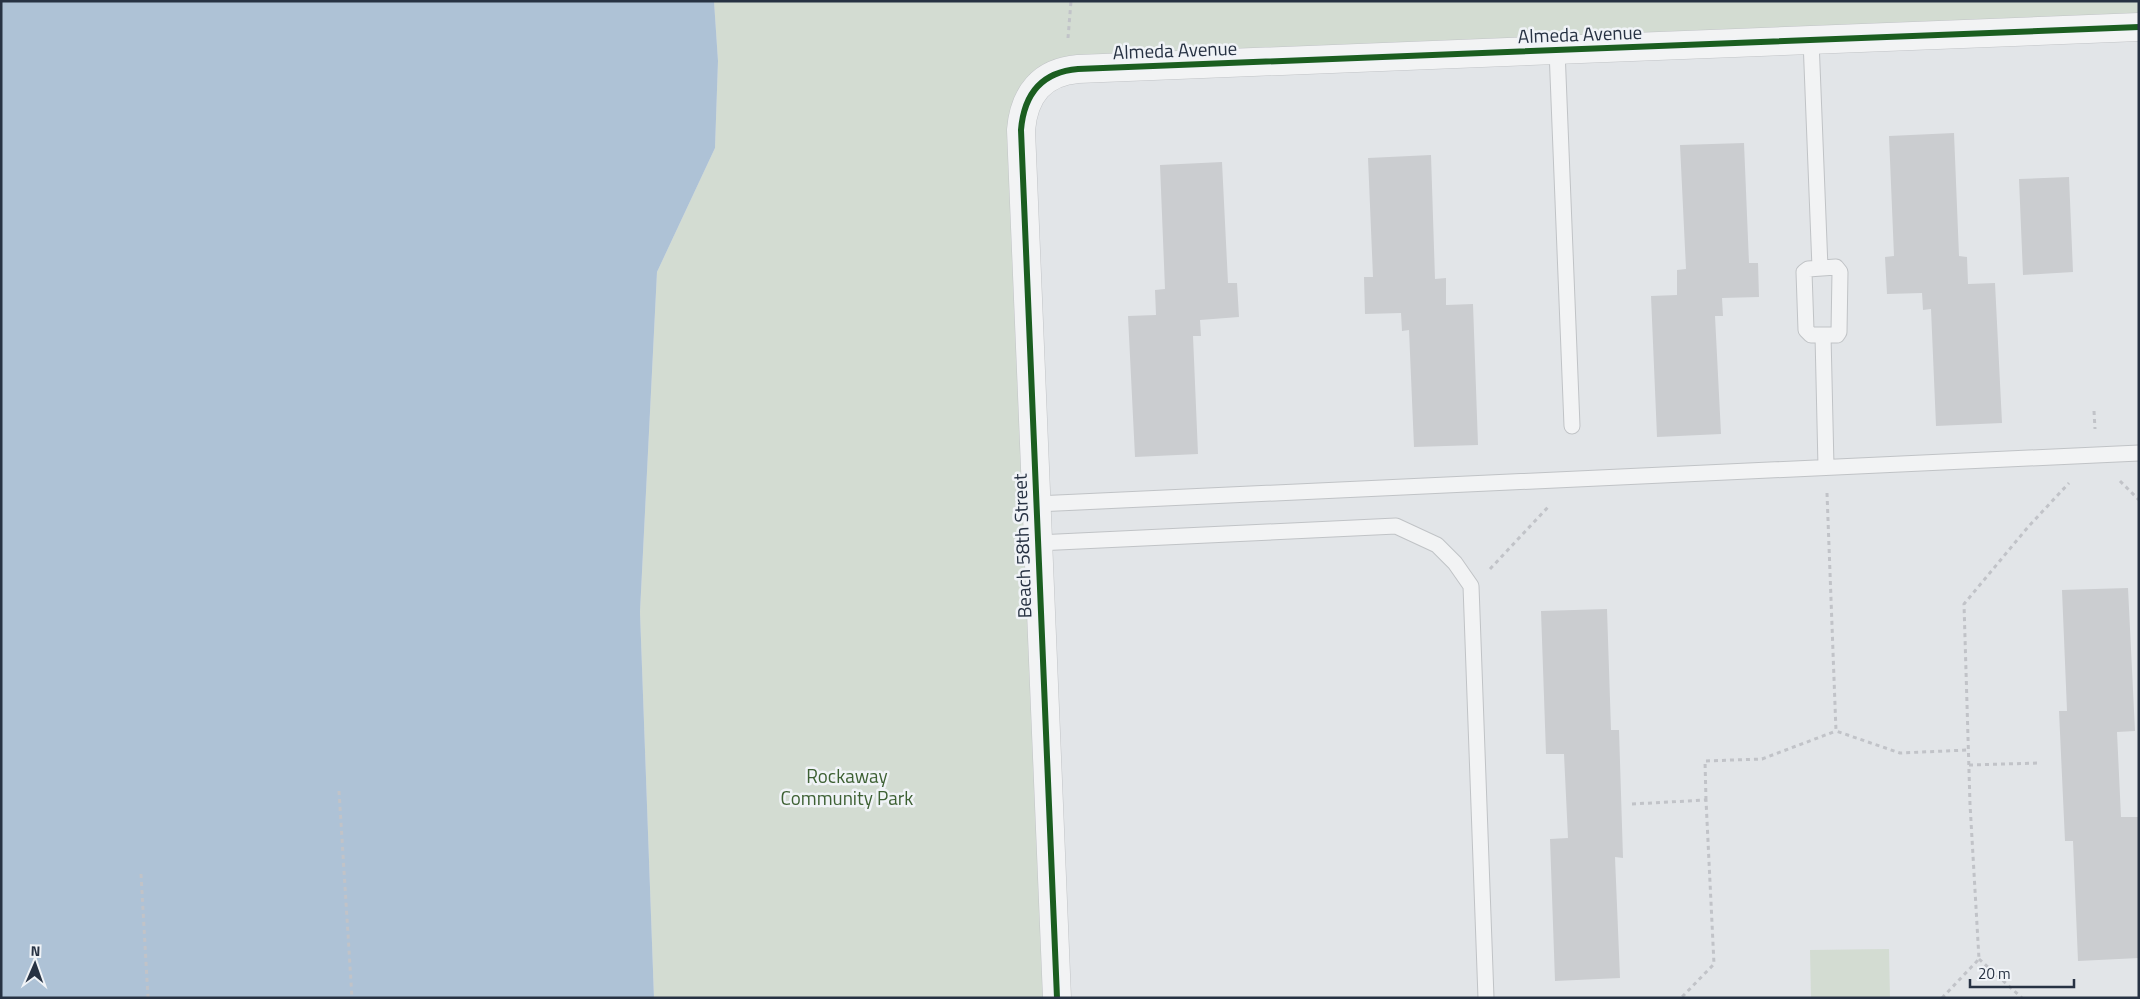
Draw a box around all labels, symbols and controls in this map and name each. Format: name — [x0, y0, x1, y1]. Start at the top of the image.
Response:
street label: Almeda Avenue — [1517, 17, 1643, 50]
street label: Almeda Avenue — [1112, 33, 1238, 66]
street label: Beach 58th Street — [1004, 473, 1039, 619]
park label: Rockaway Community Park — [781, 761, 913, 812]
north arrow — [10, 939, 60, 989]
text: N — [30, 940, 41, 961]
scale bar — [1970, 956, 2074, 988]
text: 20 m — [1978, 962, 2011, 985]

